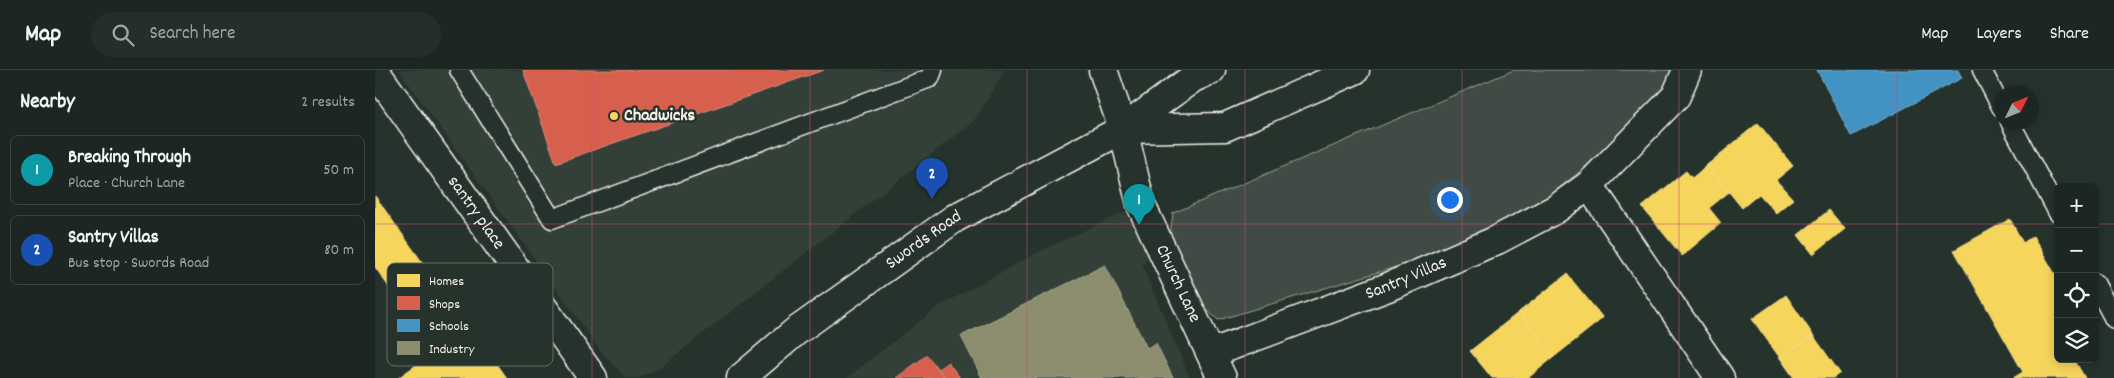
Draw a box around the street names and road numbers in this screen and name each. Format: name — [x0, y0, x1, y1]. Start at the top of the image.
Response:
street label: santry place — [441, 171, 511, 255]
street label: Swords Road — [881, 204, 966, 276]
street label: Church Lane — [1149, 241, 1207, 327]
street label: Santry Villas — [1362, 251, 1451, 307]

